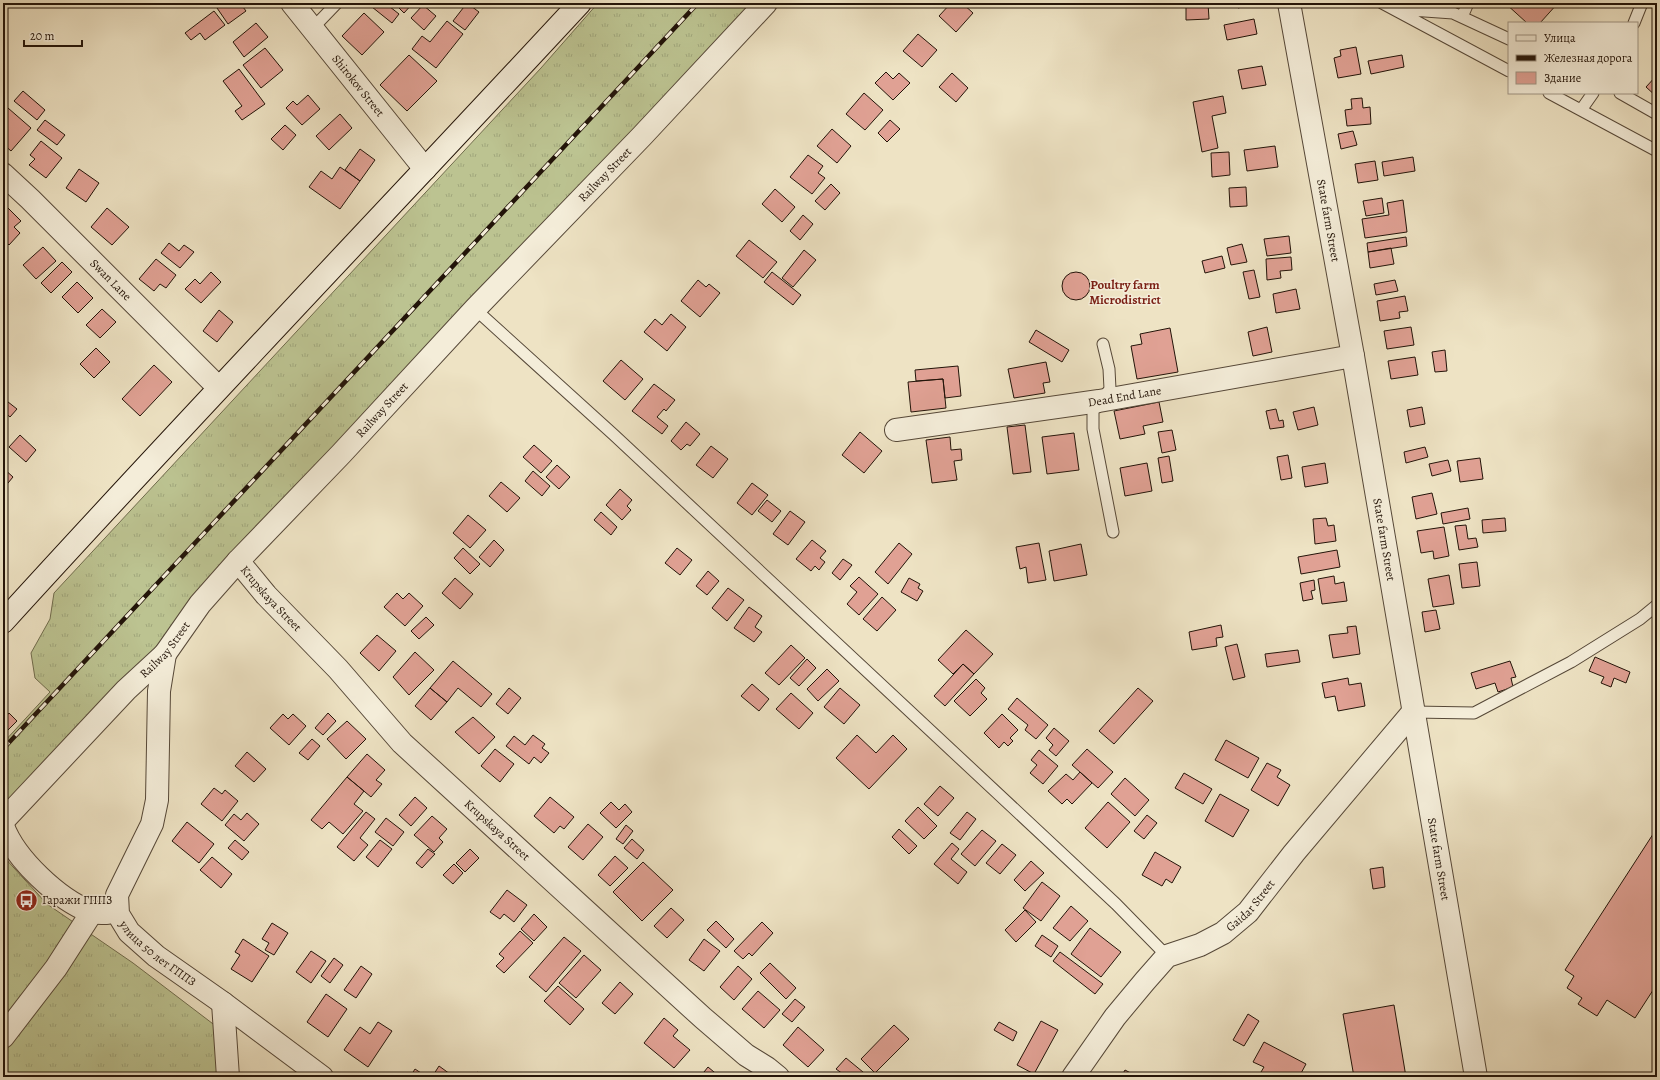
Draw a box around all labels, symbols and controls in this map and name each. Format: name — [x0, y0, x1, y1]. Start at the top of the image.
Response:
scale bar — [24, 22, 82, 48]
legend — [1508, 22, 1638, 94]
text: 20 m — [30, 28, 54, 44]
text: Улица — [1544, 30, 1576, 46]
text: Железная дорога — [1544, 50, 1633, 66]
street label: Shirokov Street — [328, 51, 388, 120]
text: Здание — [1544, 70, 1581, 86]
street label: Railway Street — [575, 144, 635, 205]
street label: State farm Street — [1313, 178, 1344, 263]
street label: Swan Lane — [86, 255, 135, 304]
district label: Poultry farm Microdistrict — [1089, 276, 1162, 308]
street label: Railway Street — [352, 379, 412, 441]
street label: Dead End Lane — [1087, 382, 1162, 410]
street label: State farm Street — [1369, 497, 1399, 582]
street label: Krupskaya Street — [237, 562, 305, 635]
street label: Railway Street — [136, 618, 193, 681]
street label: Krupskaya Street — [461, 796, 533, 864]
street label: State farm Street — [1424, 816, 1454, 902]
street label: Gaidar Street — [1223, 876, 1278, 935]
bus stop icon: Гаражи ГППЗ — [13, 887, 39, 913]
place label: Гаражи ГППЗ — [42, 892, 112, 908]
street label: улица 50 лет ГППЗ — [115, 917, 199, 990]

